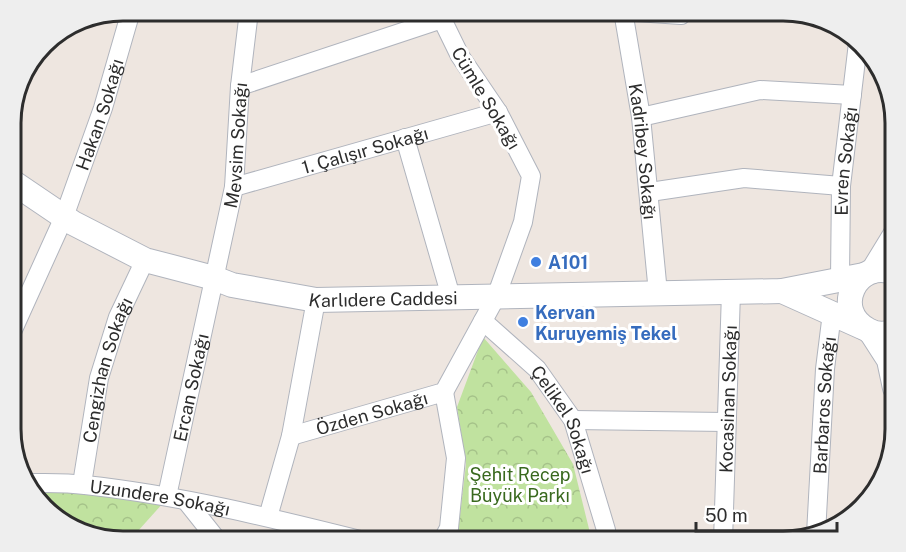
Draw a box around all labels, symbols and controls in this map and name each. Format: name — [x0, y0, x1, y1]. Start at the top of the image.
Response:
street label: Cümle Sokağı — [447, 43, 525, 153]
street label: Hakan Sokağı — [71, 56, 127, 173]
street label: Mevsim Sokağı — [219, 81, 251, 210]
street label: Kadribey Sokağı — [625, 82, 661, 221]
street label: Evren Sokağı — [830, 106, 861, 216]
street label: 1. Çalışır Sokağı — [299, 122, 430, 178]
place label: A101 — [548, 252, 588, 273]
marker: A101 — [529, 255, 543, 269]
street label: Karlıdere Caddesi — [307, 287, 458, 311]
street label: Cengizhan Sokağı — [78, 294, 136, 444]
place label: Kervan Kuruyemiş Tekel — [535, 302, 677, 344]
marker: Kervan Kuruyemiş Tekel — [516, 315, 530, 329]
street label: Kocasinan Sokağı — [715, 325, 740, 473]
street label: Ercan Sokağı — [169, 332, 212, 443]
street label: Barbaros Sokağı — [809, 335, 839, 475]
street label: Çelikel Sokağı — [527, 361, 599, 476]
street label: Özden Sokağı — [313, 387, 430, 439]
park label: Şehit Recep Büyük Parkı — [469, 464, 571, 506]
street label: Uzundere Sokağı — [89, 475, 232, 519]
scale bar — [696, 495, 837, 533]
text: 50 m — [705, 505, 748, 526]

